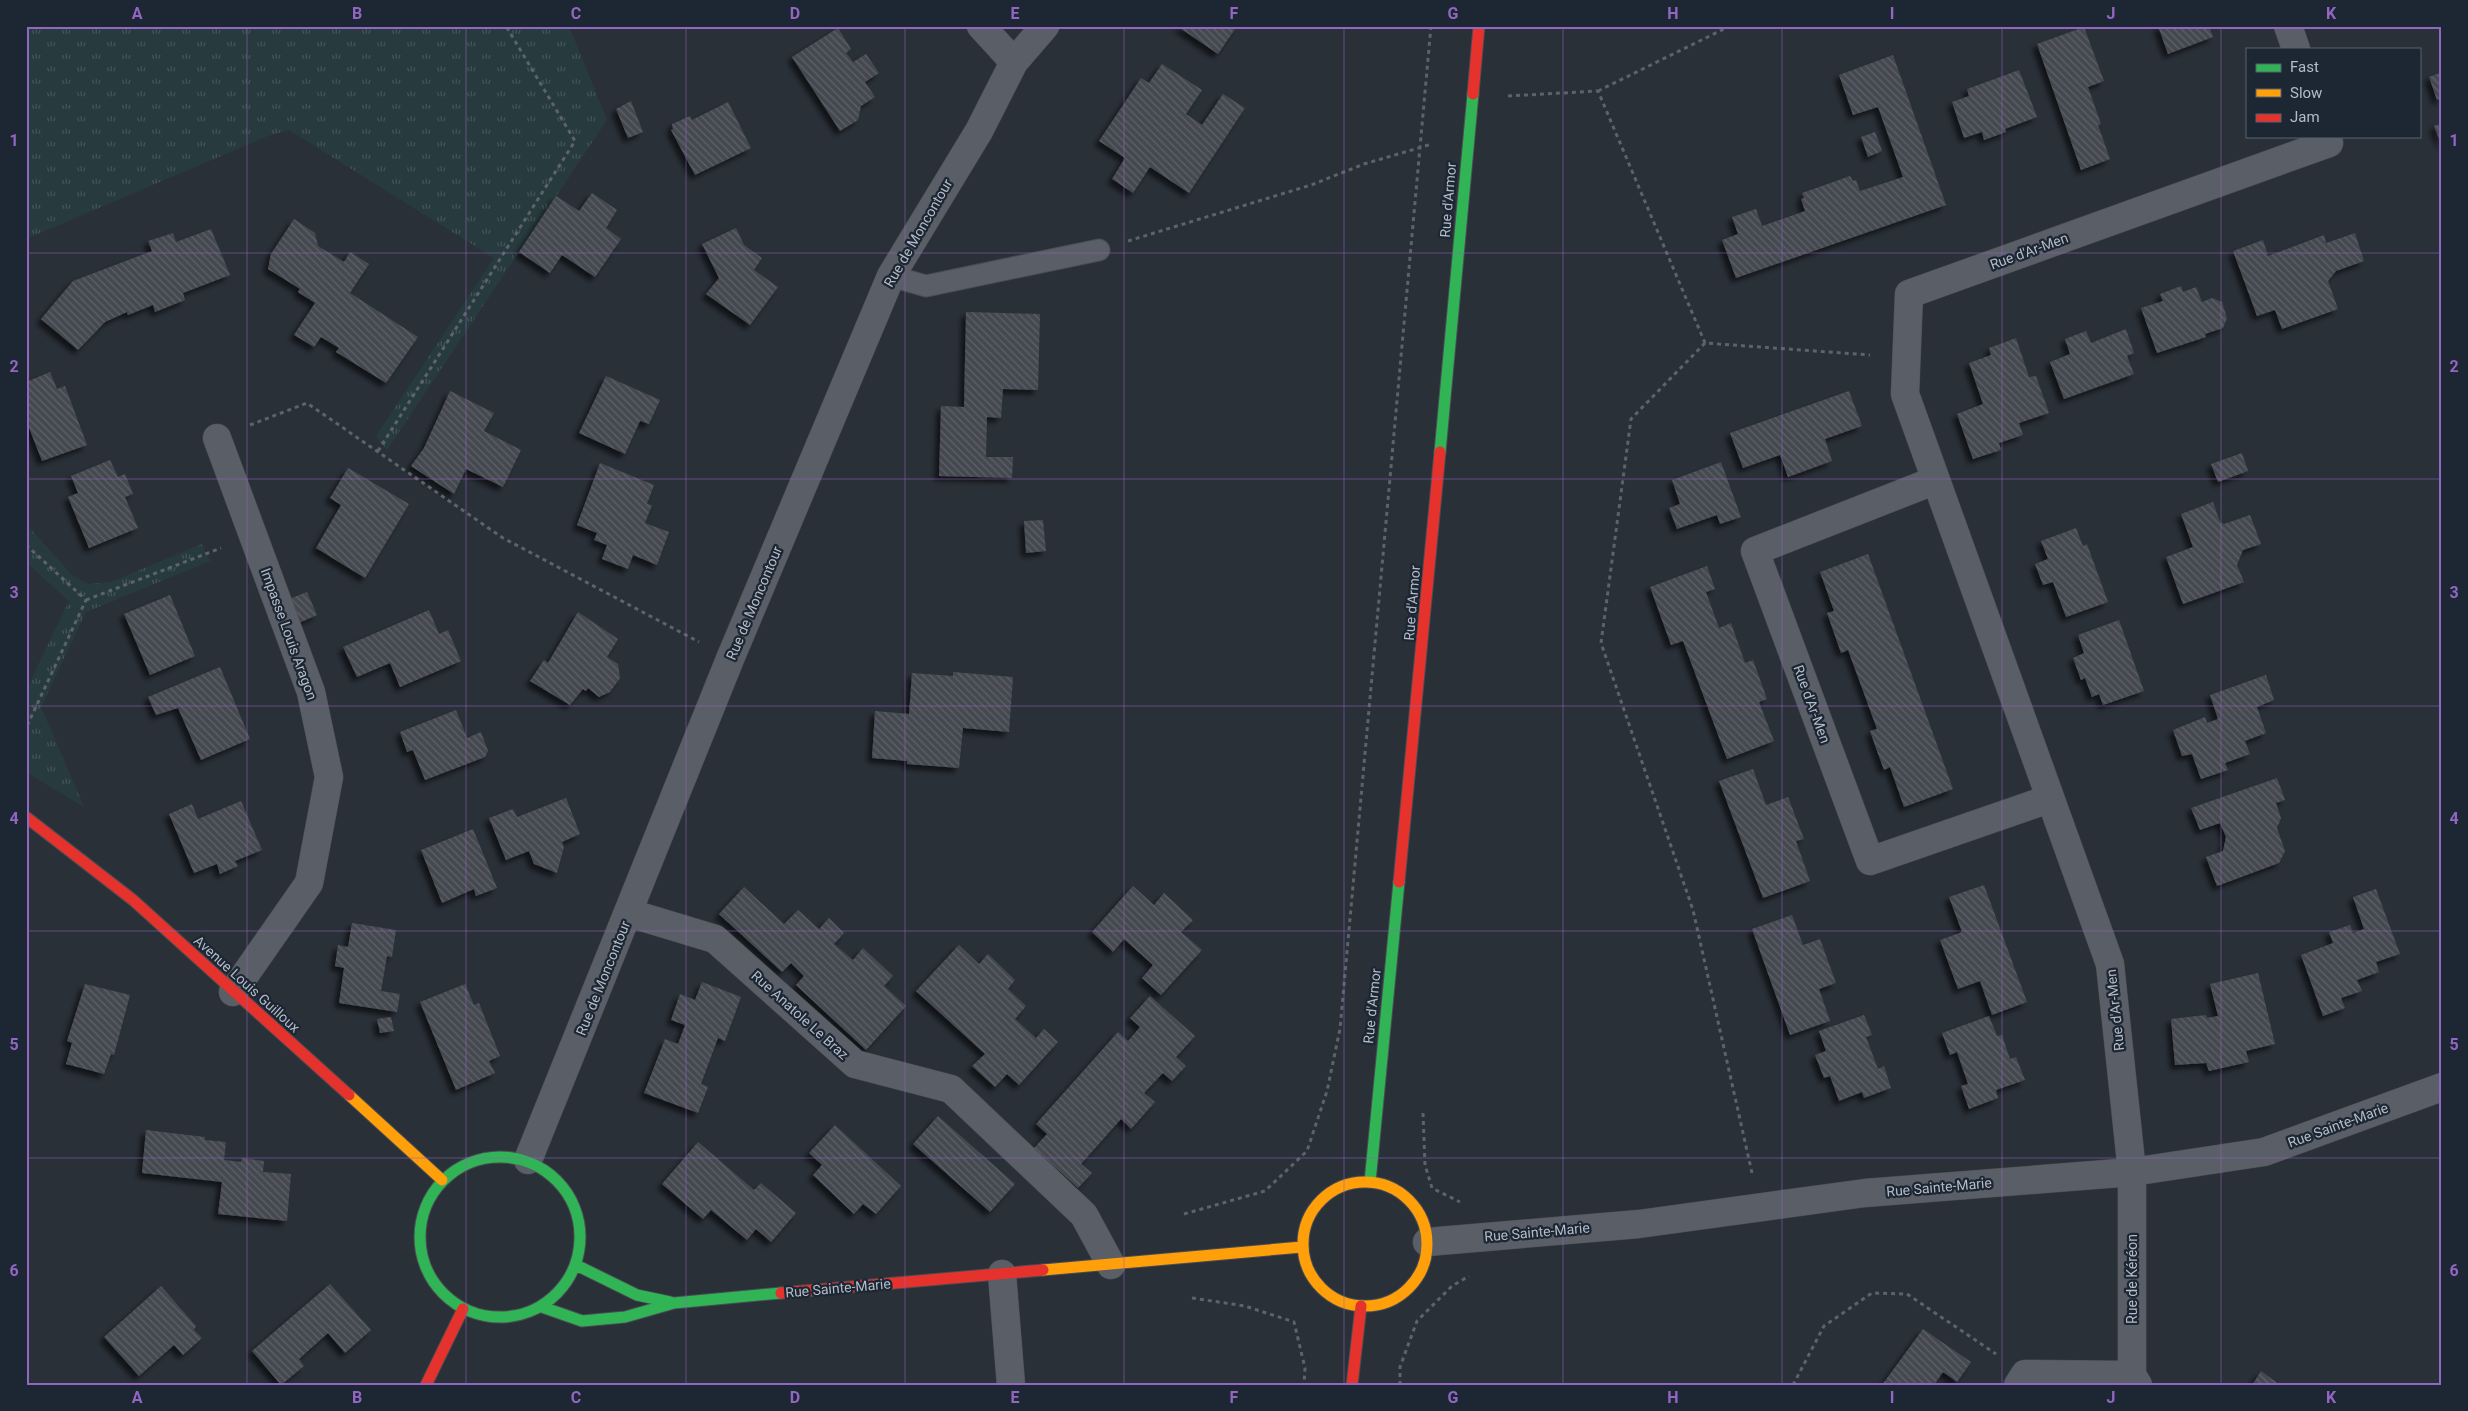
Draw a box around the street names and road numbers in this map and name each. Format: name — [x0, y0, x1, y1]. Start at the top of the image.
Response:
street label: Rue d'Armor — [1437, 161, 1459, 238]
street label: Rue de Moncontour — [881, 176, 956, 290]
street label: Rue d'Ar-Men — [1988, 229, 2070, 273]
street label: Rue de Moncontour — [723, 544, 785, 662]
street label: Rue d'Armor — [1401, 564, 1423, 641]
street label: Impasse Louis Aragon — [258, 566, 320, 702]
street label: Rue d'Ar-Men — [1790, 663, 1834, 745]
street label: Rue de Moncontour — [573, 918, 633, 1038]
street label: Avenue Louis Guilloux — [191, 932, 303, 1036]
street label: Rue Anatole Le Braz — [748, 967, 852, 1063]
street label: Rue d'Armor — [1360, 967, 1384, 1044]
street label: Rue d'Ar-Men — [2103, 968, 2127, 1052]
street label: Rue Sainte-Marie — [2286, 1099, 2390, 1151]
street label: Rue Sainte-Marie — [1886, 1174, 1992, 1200]
street label: Rue Sainte-Marie — [1484, 1219, 1590, 1245]
street label: Rue de Kéréon — [2124, 1234, 2140, 1324]
street label: Rue Sainte-Marie — [785, 1275, 891, 1301]

